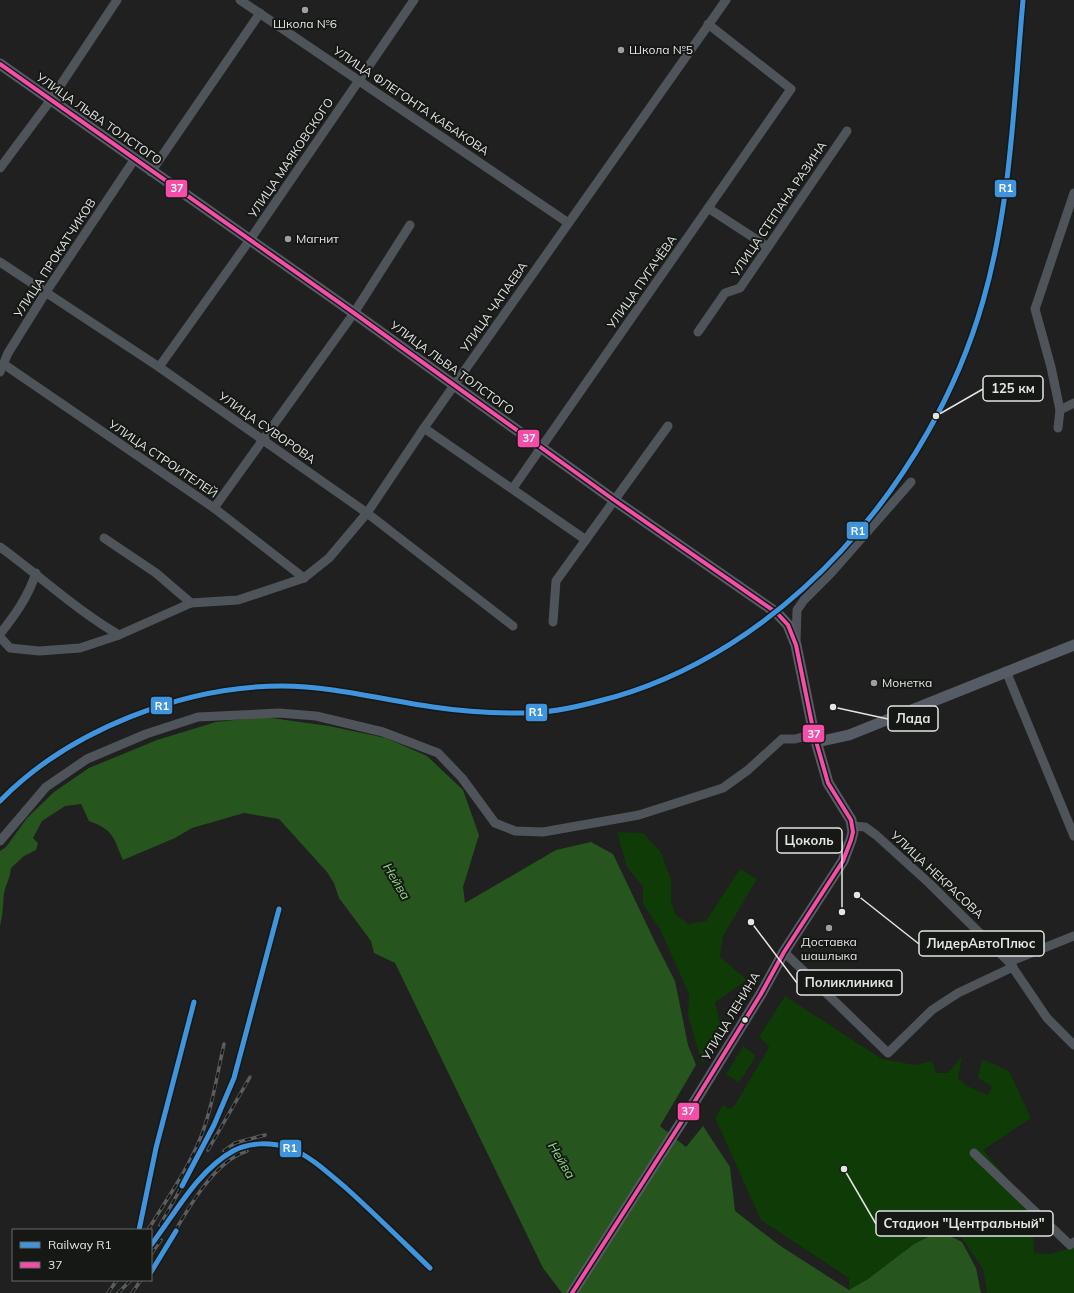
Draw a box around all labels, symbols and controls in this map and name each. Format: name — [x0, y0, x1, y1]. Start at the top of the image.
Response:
marker: Школа №6 — [300, 5, 310, 15]
place label: Школа №6 — [273, 16, 337, 31]
street label: УЛИЦА ФЛЕГОНТА КАБАКОВА — [330, 42, 492, 159]
place label: Школа №5 — [629, 42, 693, 57]
marker: Школа №5 — [616, 45, 626, 55]
street label: УЛИЦА ЛЬВА ТОЛСТОГО — [33, 69, 165, 168]
street label: УЛИЦА МАЯКОВСКОГО — [244, 95, 336, 221]
street label: УЛИЦА СТЕПАНА РАЗИНА — [727, 138, 830, 280]
line badge: 37 — [165, 179, 188, 198]
line badge: R1 — [994, 179, 1017, 198]
text: 37 — [170, 181, 184, 195]
text: R1 — [999, 181, 1014, 195]
street label: УЛИЦА ПРОКАТЧИКОВ — [10, 195, 99, 321]
place label: Магнит — [296, 231, 339, 246]
street label: УЛИЦА ПУГАЧЁВА — [603, 232, 680, 332]
marker: Магнит — [283, 234, 293, 244]
street label: УЛИЦА ЧАПАЕВА — [456, 259, 530, 356]
street label: УЛИЦА ЛЬВА ТОЛСТОГО — [386, 317, 517, 418]
callout: 125 км — [983, 376, 1043, 401]
text: 125 км — [991, 380, 1035, 396]
street label: УЛИЦА СУВОРОВА — [215, 388, 319, 467]
street label: УЛИЦА СТРОИТЕЛЕЙ — [105, 416, 221, 501]
line badge: 37 — [517, 429, 540, 448]
text: 37 — [522, 431, 536, 445]
line badge: R1 — [846, 521, 869, 540]
text: R1 — [851, 524, 866, 538]
place label: Монетка — [882, 675, 932, 690]
marker: Монетка — [869, 678, 879, 688]
line badge: R1 — [150, 696, 173, 715]
text: R1 — [155, 699, 170, 713]
line badge: R1 — [525, 703, 548, 722]
text: R1 — [529, 705, 544, 719]
callout: Лада — [888, 706, 938, 731]
text: Лада — [896, 710, 930, 726]
line badge: 37 — [802, 724, 825, 743]
text: 37 — [807, 727, 821, 741]
street label: УЛИЦА НЕКРАСОВА — [887, 827, 987, 922]
callout: Цоколь — [777, 828, 842, 853]
text: Цоколь — [785, 832, 833, 848]
water label: Нейва — [380, 860, 414, 902]
marker: Доставка шашлыка — [824, 923, 834, 933]
callout: ЛидерАвтоПлюс — [919, 931, 1044, 956]
place label: Доставка шашлыка — [801, 934, 857, 963]
text: ЛидерАвтоПлюс — [927, 935, 1036, 951]
street label: УЛИЦА ЛЕНИНА — [698, 969, 763, 1063]
callout: Поликлиника — [797, 970, 902, 995]
text: Поликлиника — [805, 974, 893, 990]
unlabelled marker — [740, 1015, 750, 1025]
line badge: 37 — [677, 1102, 700, 1121]
text: 37 — [681, 1104, 695, 1118]
line badge: R1 — [279, 1139, 302, 1158]
water label: Нейва — [545, 1139, 579, 1181]
text: R1 — [283, 1141, 298, 1155]
callout: Стадион "Центральный" — [876, 1211, 1053, 1236]
text: Стадион "Центральный" — [883, 1215, 1045, 1231]
legend — [12, 1229, 152, 1281]
text: Railway R1 — [48, 1237, 112, 1252]
text: 37 — [48, 1257, 62, 1272]

